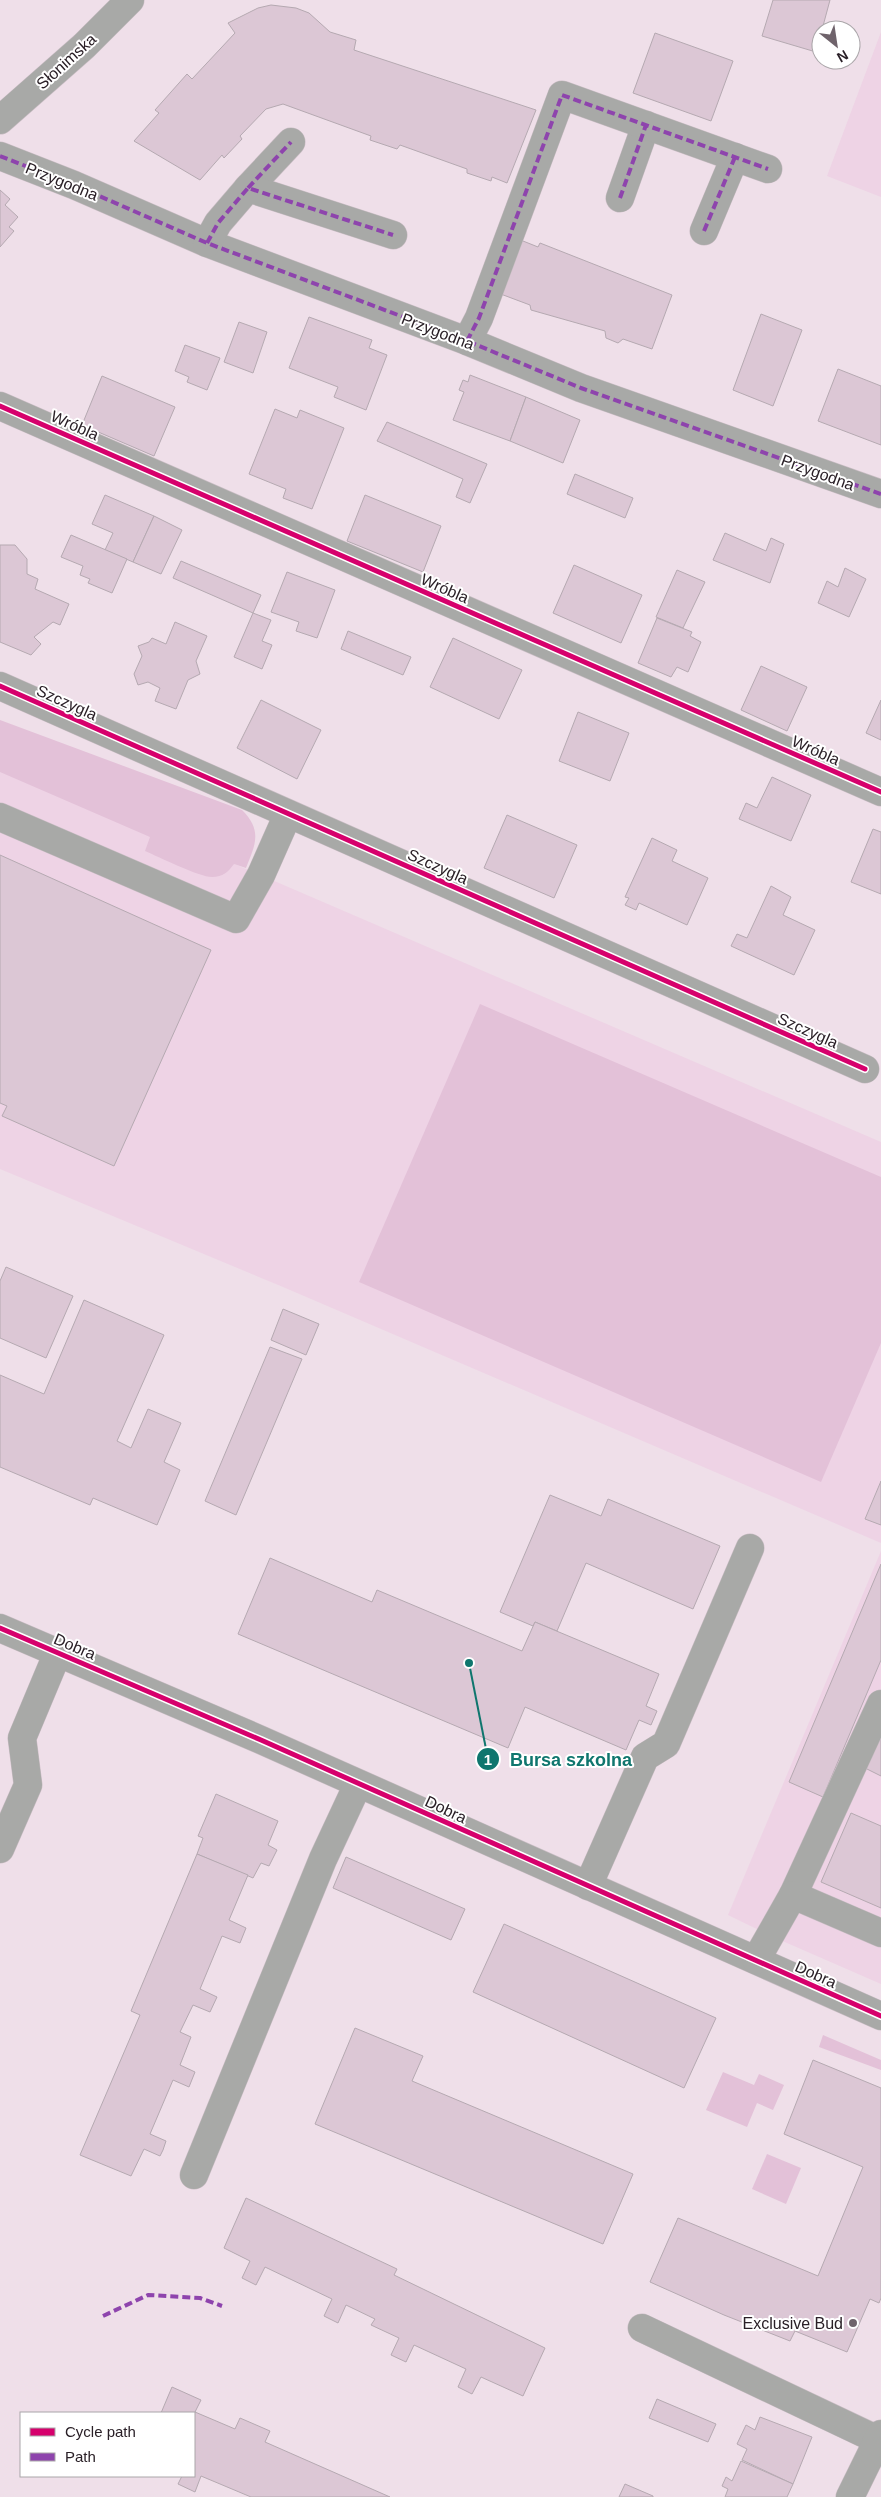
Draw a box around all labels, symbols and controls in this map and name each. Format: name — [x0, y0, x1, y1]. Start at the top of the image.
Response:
north arrow — [811, 20, 861, 70]
street label: Słonimska — [33, 30, 100, 92]
text: N — [834, 47, 851, 66]
street label: Przygodna — [23, 159, 101, 204]
street label: Przygodna — [399, 310, 477, 353]
street label: Wróbla — [48, 407, 101, 444]
street label: Przygodna — [779, 451, 857, 494]
street label: Wróbla — [418, 570, 471, 607]
street label: Szczygla — [34, 682, 100, 723]
street label: Wróbla — [789, 732, 842, 769]
street label: Szczygla — [405, 846, 471, 887]
street label: Szczygla — [775, 1010, 841, 1051]
street label: Dobra — [51, 1630, 98, 1663]
callout: Bursa szkolna — [475, 1743, 642, 1776]
text: Bursa szkolna — [510, 1750, 633, 1770]
text: 1 — [484, 1751, 492, 1768]
street label: Dobra — [422, 1793, 469, 1826]
street label: Dobra — [792, 1958, 839, 1991]
place label: Exclusive Bud — [743, 2315, 843, 2332]
marker: Exclusive Bud — [847, 2317, 859, 2329]
legend — [20, 2412, 195, 2477]
text: Cycle path — [65, 2423, 136, 2440]
text: Path — [65, 2448, 96, 2465]

